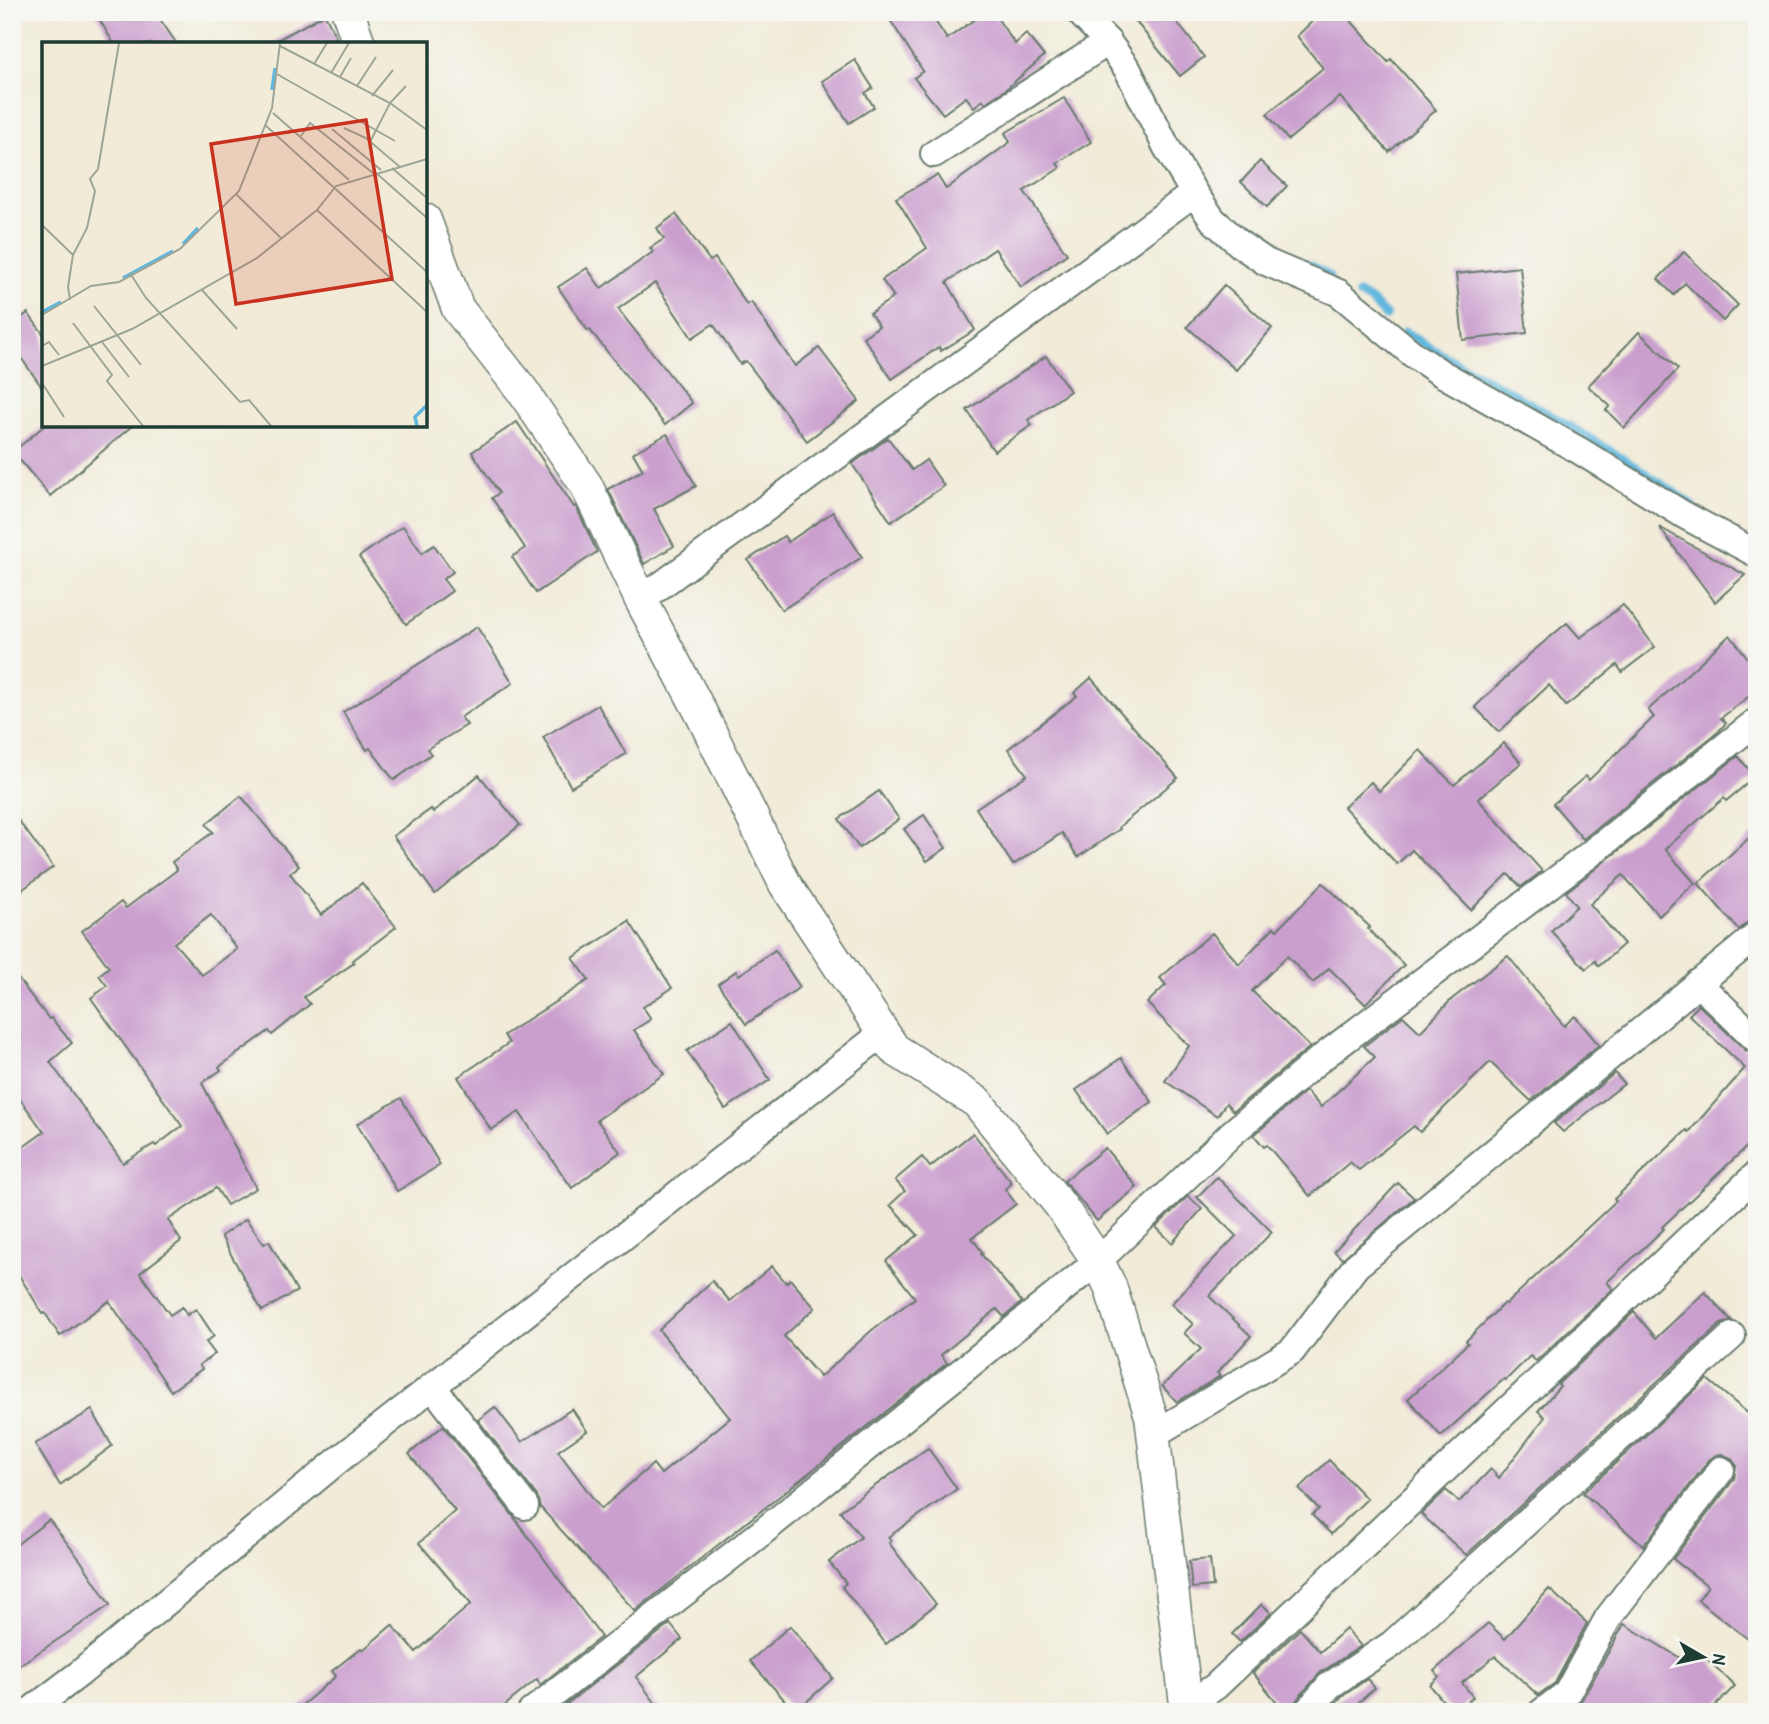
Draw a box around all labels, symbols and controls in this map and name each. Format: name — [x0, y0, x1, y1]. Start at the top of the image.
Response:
inset map — [42, 42, 427, 427]
north arrow — [1668, 1622, 1738, 1692]
text: N — [1706, 1653, 1733, 1667]

